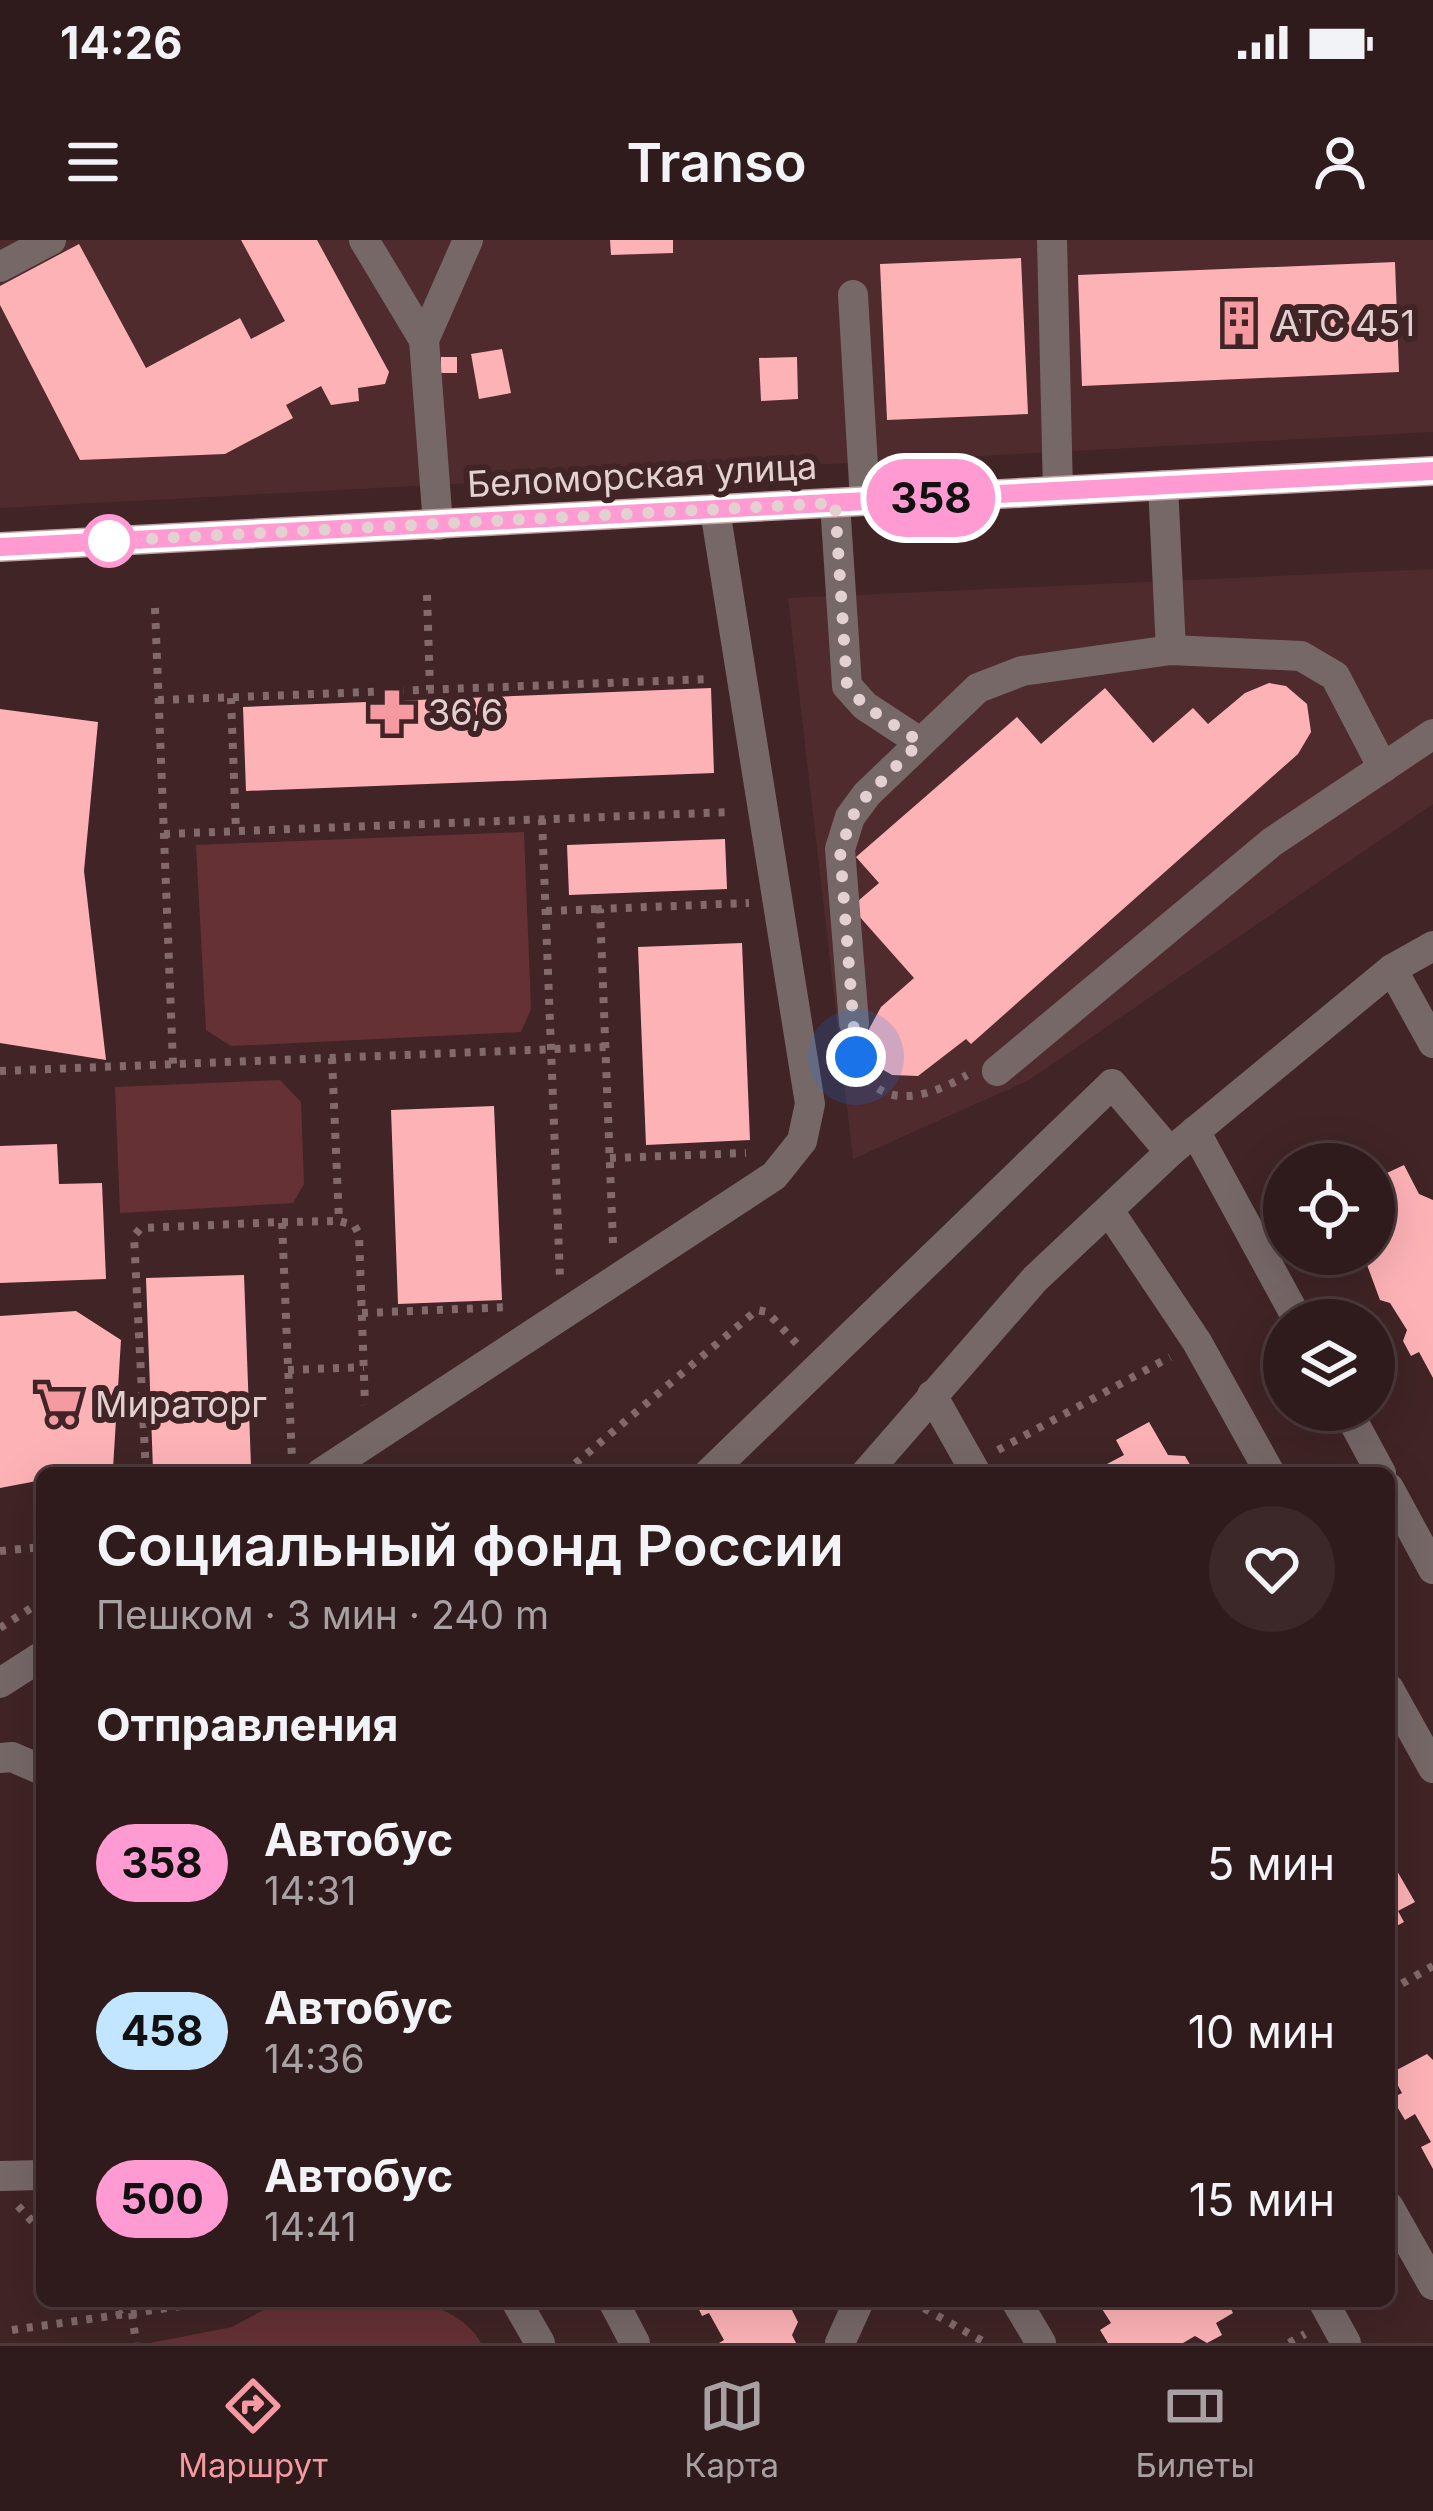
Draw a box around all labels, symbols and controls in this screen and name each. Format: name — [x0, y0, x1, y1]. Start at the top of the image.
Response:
text: 14:26 — [60, 15, 182, 70]
icon: menu — [60, 129, 126, 195]
icon: person — [1307, 129, 1373, 195]
text: Transo — [626, 130, 807, 195]
building icon: АТС 451 — [1214, 298, 1264, 348]
place label: АТС 451 — [1275, 301, 1415, 345]
street label: Беломорская улица — [466, 444, 818, 506]
line badge: 358 — [862, 459, 1000, 537]
text: 358 — [890, 472, 972, 523]
unlabelled marker — [84, 516, 134, 566]
pharmacy icon: 36,6 — [367, 687, 417, 737]
place label: 36,6 — [428, 690, 503, 734]
your location — [826, 1027, 886, 1087]
map controls — [1263, 1143, 1395, 1431]
button: locate — [1263, 1143, 1395, 1275]
button: layers — [1263, 1299, 1395, 1431]
supermarket icon: Мираторг — [34, 1379, 84, 1429]
place label: Мираторг — [95, 1382, 267, 1426]
button: heart — [1209, 1506, 1335, 1632]
text: Социальный фонд России — [96, 1511, 844, 1580]
text: Пешком · 3 мин · 240 m — [96, 1591, 549, 1638]
text: Отправления — [96, 1697, 398, 1752]
text: Автобус — [264, 1812, 453, 1867]
text: 5 мин — [1207, 1836, 1335, 1891]
text: 358 — [121, 1837, 203, 1888]
text: 14:31 — [264, 1867, 356, 1914]
text: Автобус — [264, 1980, 453, 2035]
text: 10 мин — [1188, 2004, 1335, 2059]
text: 458 — [121, 2005, 203, 2056]
text: 14:36 — [264, 2035, 365, 2082]
text: Автобус — [264, 2148, 453, 2203]
text: 15 мин — [1189, 2172, 1335, 2227]
text: 500 — [120, 2173, 204, 2224]
text: 14:41 — [264, 2203, 357, 2250]
tab: Маршрут — [178, 2373, 328, 2485]
tab: Карта — [684, 2373, 779, 2485]
tab: Билеты — [1136, 2373, 1255, 2485]

